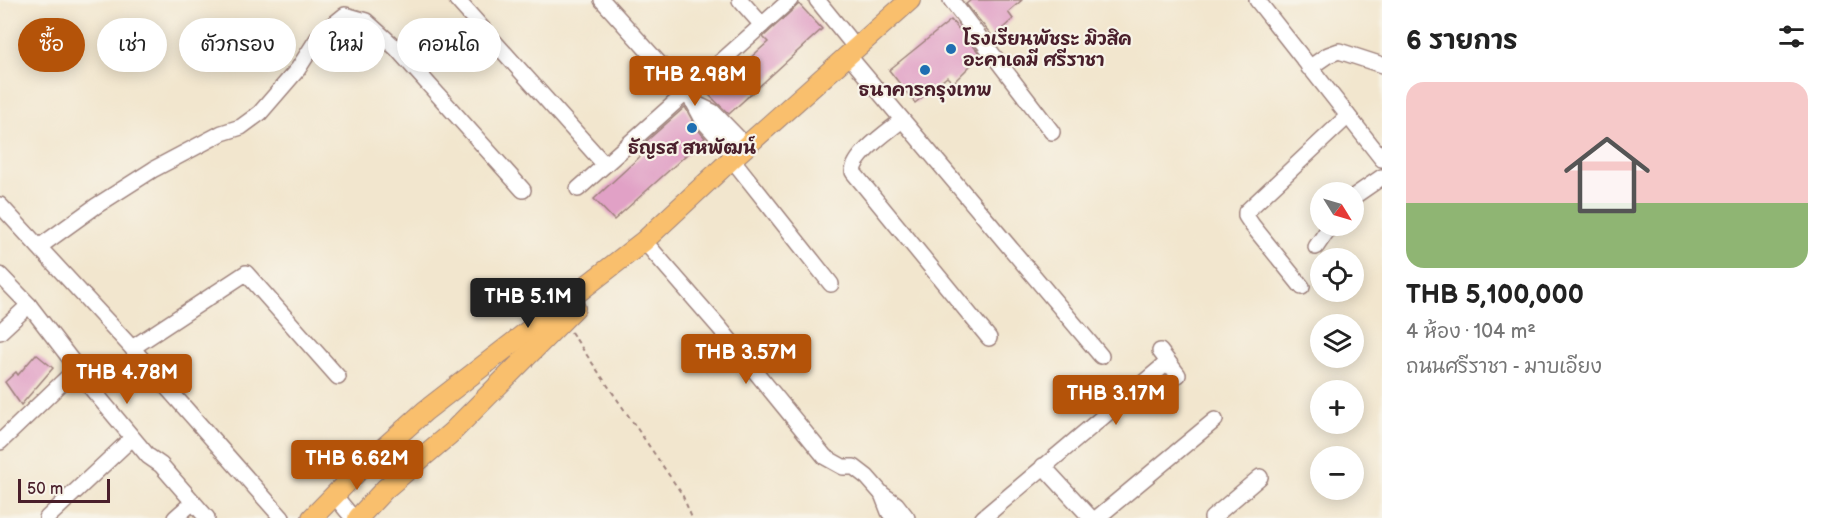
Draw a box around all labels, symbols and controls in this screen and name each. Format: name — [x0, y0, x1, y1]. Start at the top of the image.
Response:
chip: ซื้อ — [18, 18, 85, 72]
chip: เช่า — [97, 18, 167, 72]
chip: ตัวกรอง — [179, 18, 296, 72]
chip: ใหม่ — [308, 18, 385, 72]
chip: คอนโด — [397, 18, 501, 72]
icon: filters — [1775, 20, 1808, 53]
text: 6 รายการ — [1406, 26, 1518, 57]
place label: โรงเรียนพัชระ มิวสิค อะคาเดมี ศรีราชา — [962, 27, 1132, 71]
marker: โรงเรียนพัชระ มิวสิค อะคาเดมี ศรีราชา — [944, 42, 958, 56]
pin: THB 2.98M — [626, 56, 764, 107]
text: THB 2.98M — [643, 63, 747, 87]
marker: ธนาคารกรุงเทพ — [918, 63, 932, 77]
place label: ธนาคารกรุงเทพ — [858, 80, 992, 103]
marker: ธัญรส สหพัฒน์ — [685, 121, 699, 135]
icon: home — [1553, 121, 1661, 229]
place label: ธัญรส สหพัฒน์ — [628, 135, 756, 159]
north arrow — [1310, 182, 1364, 236]
map controls — [1310, 182, 1364, 500]
button: locate — [1310, 248, 1364, 302]
pin: THB 5.1M — [466, 278, 590, 329]
text: THB 5,100,000 — [1406, 280, 1584, 311]
text: THB 5.1M — [484, 285, 572, 309]
button: layers — [1310, 314, 1364, 368]
text: 4 ห้อง · 104 m² — [1406, 320, 1536, 344]
pin: THB 3.57M — [677, 334, 815, 385]
text: THB 3.57M — [695, 341, 797, 365]
pin: THB 4.78M — [58, 354, 196, 405]
text: ถนนศรีราชา - มาบเอียง — [1406, 355, 1602, 379]
text: THB 4.78M — [76, 361, 178, 385]
pin: THB 3.17M — [1047, 375, 1185, 426]
button: + — [1310, 380, 1364, 434]
text: THB 3.17M — [1067, 382, 1165, 406]
pin: THB 6.62M — [288, 440, 426, 491]
button: − — [1310, 446, 1364, 500]
text: THB 6.62M — [305, 447, 409, 471]
scale bar — [18, 476, 110, 504]
text: 50 m — [27, 480, 63, 499]

